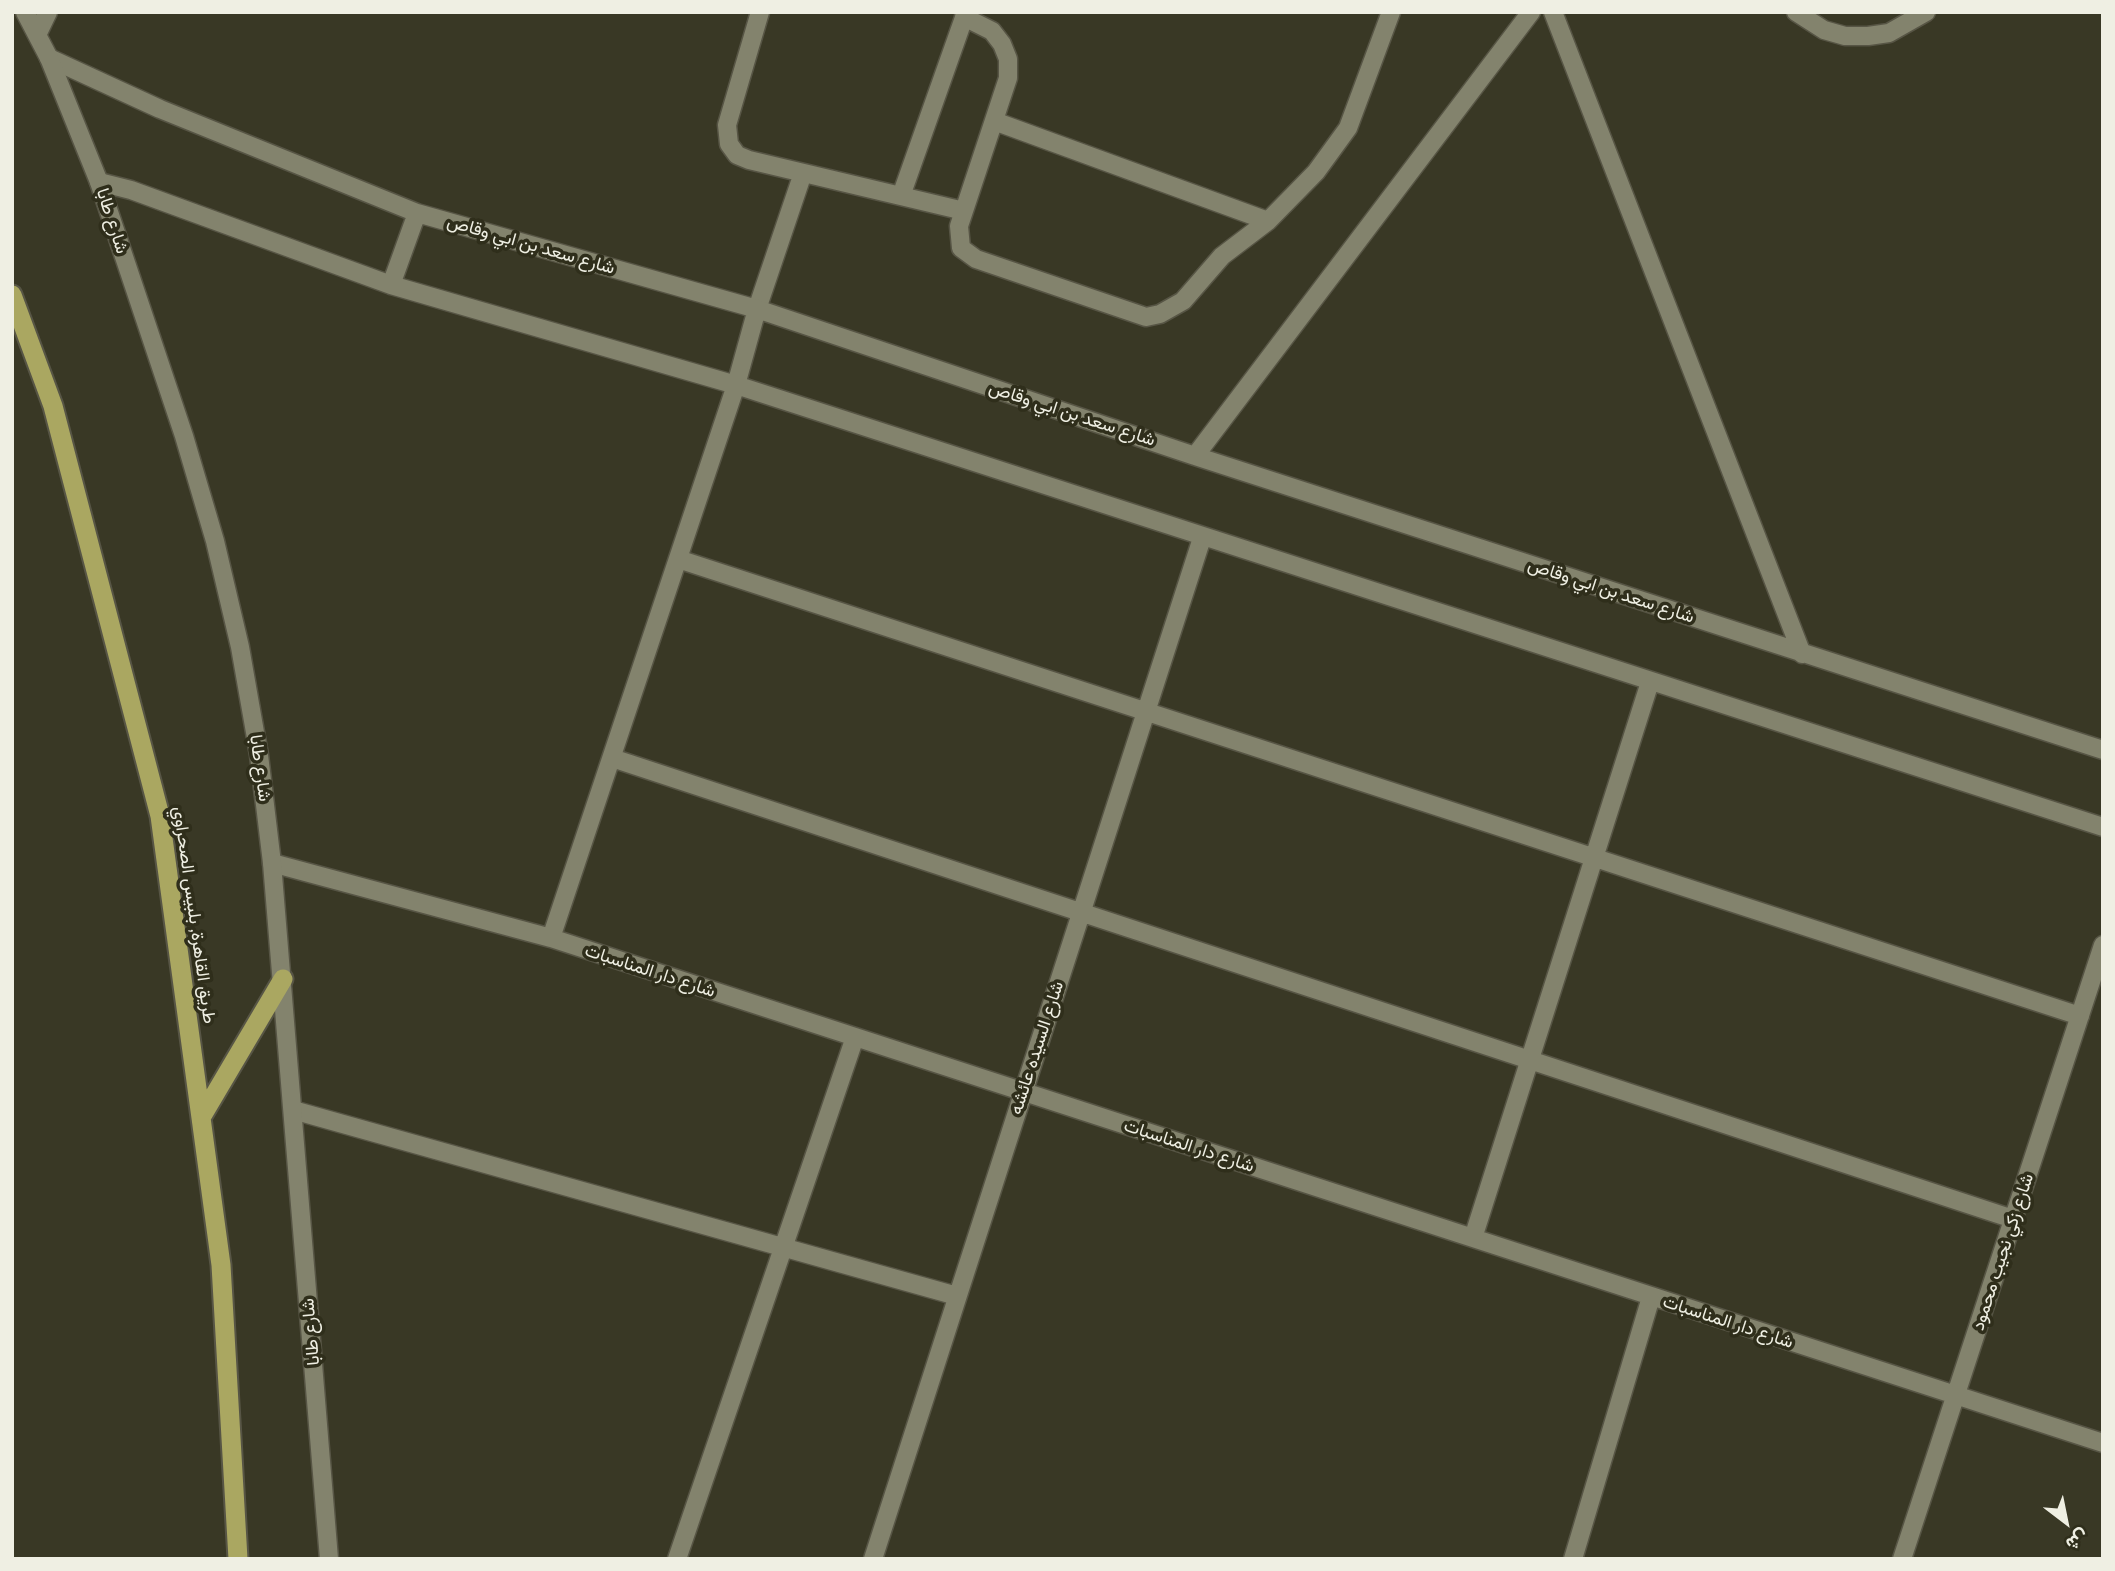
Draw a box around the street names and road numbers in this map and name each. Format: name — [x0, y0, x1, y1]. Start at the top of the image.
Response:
street label: شارع طابا — [91, 186, 133, 256]
street label: شارع سعد بن ابي وقاص — [445, 211, 617, 279]
street label: شارع سعد بن ابي وقاص — [986, 377, 1158, 451]
street label: شارع سعد بن ابي وقاص — [1525, 554, 1697, 628]
street label: شارع طابا — [245, 733, 275, 803]
street label: طريق القاهرة, بلبيس الصحراوي — [168, 805, 220, 1025]
street label: شارع دار المناسبات — [582, 940, 718, 1002]
street label: شارع السيده عائشه — [1005, 979, 1069, 1117]
street label: شارع دار المناسبات — [1121, 1115, 1257, 1177]
street label: شارع زكي نجيب محمود — [1967, 1171, 2039, 1333]
street label: شارع دار المناسبات — [1660, 1291, 1796, 1353]
street label: شارع طابا — [297, 1298, 325, 1366]

